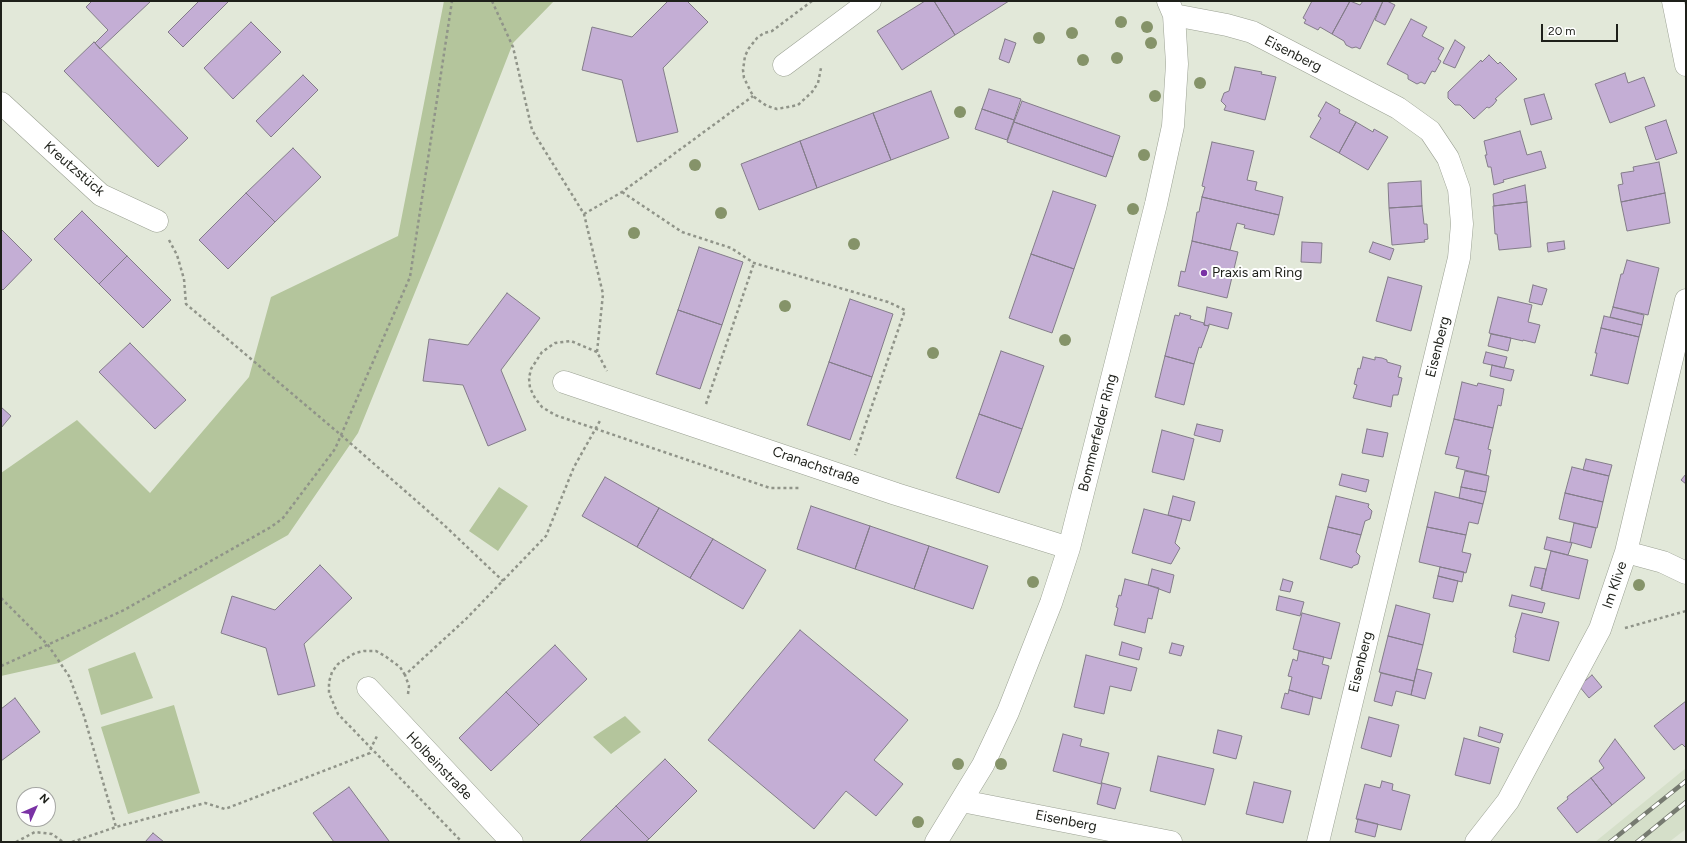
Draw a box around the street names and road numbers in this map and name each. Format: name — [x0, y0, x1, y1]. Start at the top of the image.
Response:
street label: Eisenberg — [1261, 32, 1325, 76]
street label: Kreutzstück — [40, 138, 108, 200]
street label: Eisenberg — [1422, 315, 1454, 379]
street label: Bommerfelder Ring — [1075, 372, 1121, 494]
street label: Cranachstraße — [770, 443, 862, 489]
street label: Im Klive — [1599, 559, 1631, 611]
street label: Eisenberg — [1345, 630, 1377, 694]
street label: Holbeinstraße — [402, 729, 476, 803]
street label: Eisenberg — [1034, 807, 1098, 835]

